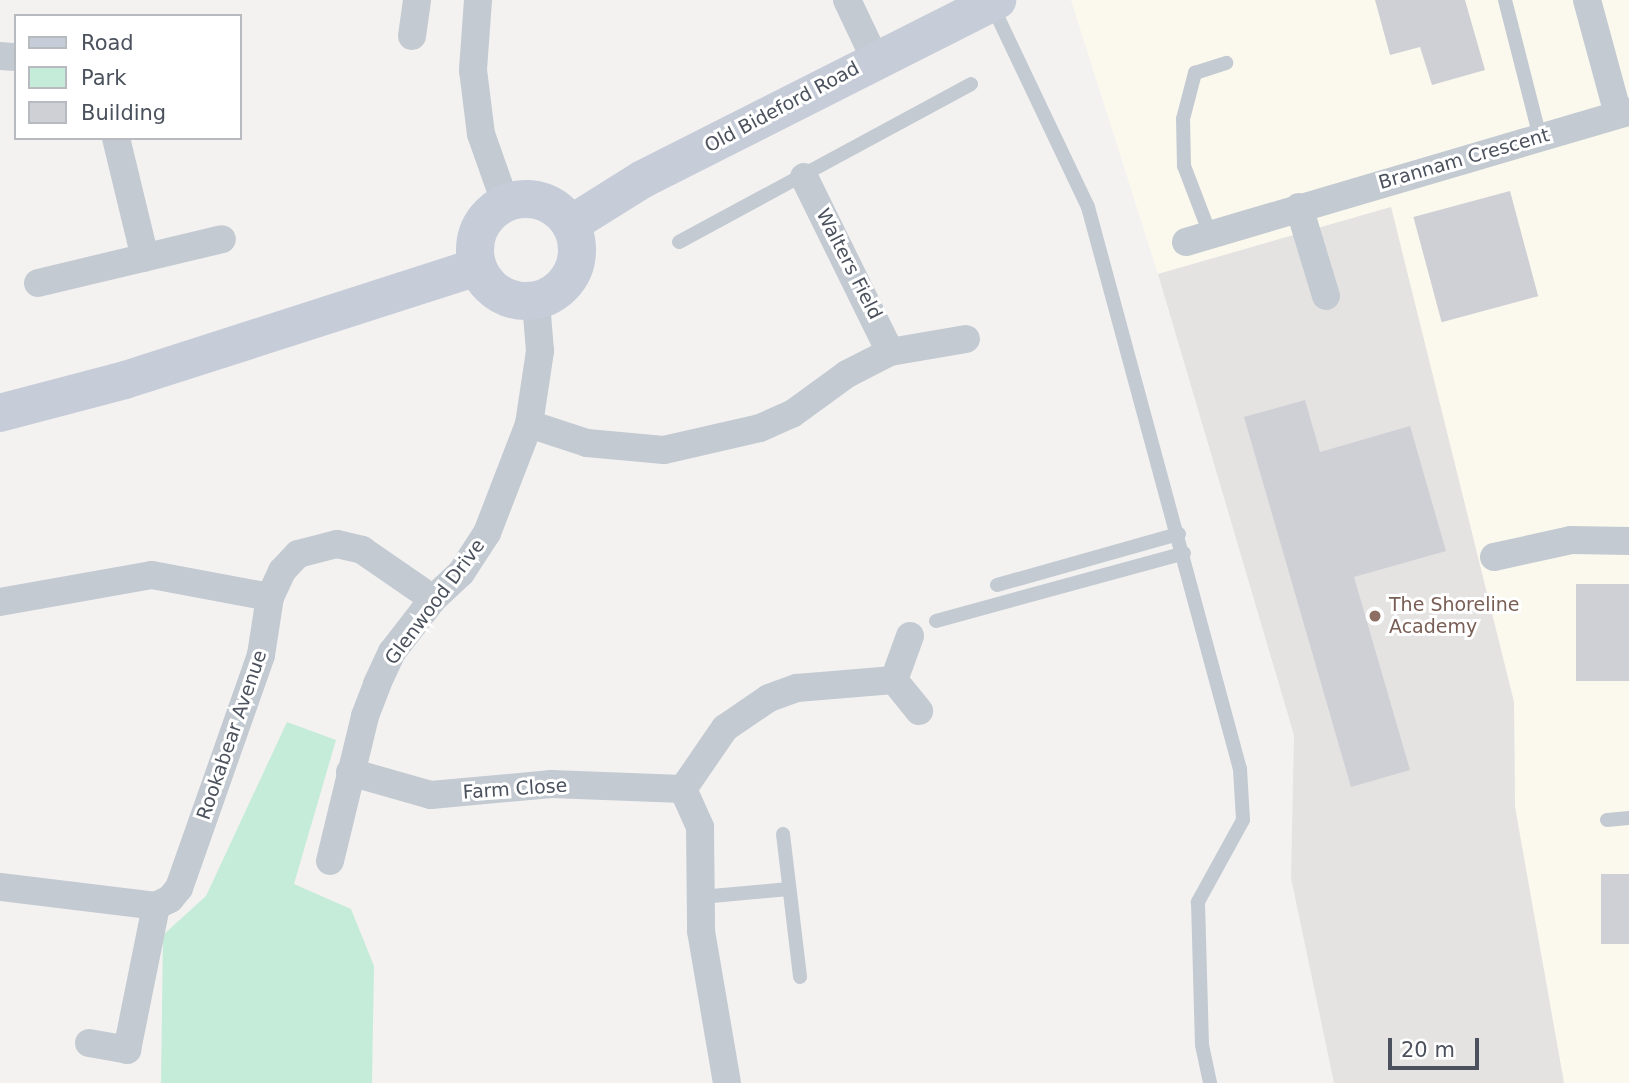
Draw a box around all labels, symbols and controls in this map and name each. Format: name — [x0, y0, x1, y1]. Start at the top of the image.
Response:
legend — [14, 14, 242, 140]
text: Road — [81, 31, 134, 55]
street label: Old Bideford Road — [701, 57, 863, 157]
text: Park — [81, 66, 126, 90]
text: Building — [81, 101, 166, 125]
street label: Brannam Crescent — [1376, 124, 1552, 194]
street label: Walters Field — [811, 205, 887, 323]
street label: Glenwood Drive — [380, 535, 490, 669]
place label: The Shoreline Academy — [1389, 594, 1519, 638]
marker: The Shoreline Academy — [1367, 608, 1383, 624]
street label: Rookabear Avenue — [192, 647, 272, 823]
street label: Farm Close — [462, 774, 568, 804]
scale bar — [1391, 1024, 1482, 1068]
text: 20 m — [1401, 1038, 1455, 1062]

